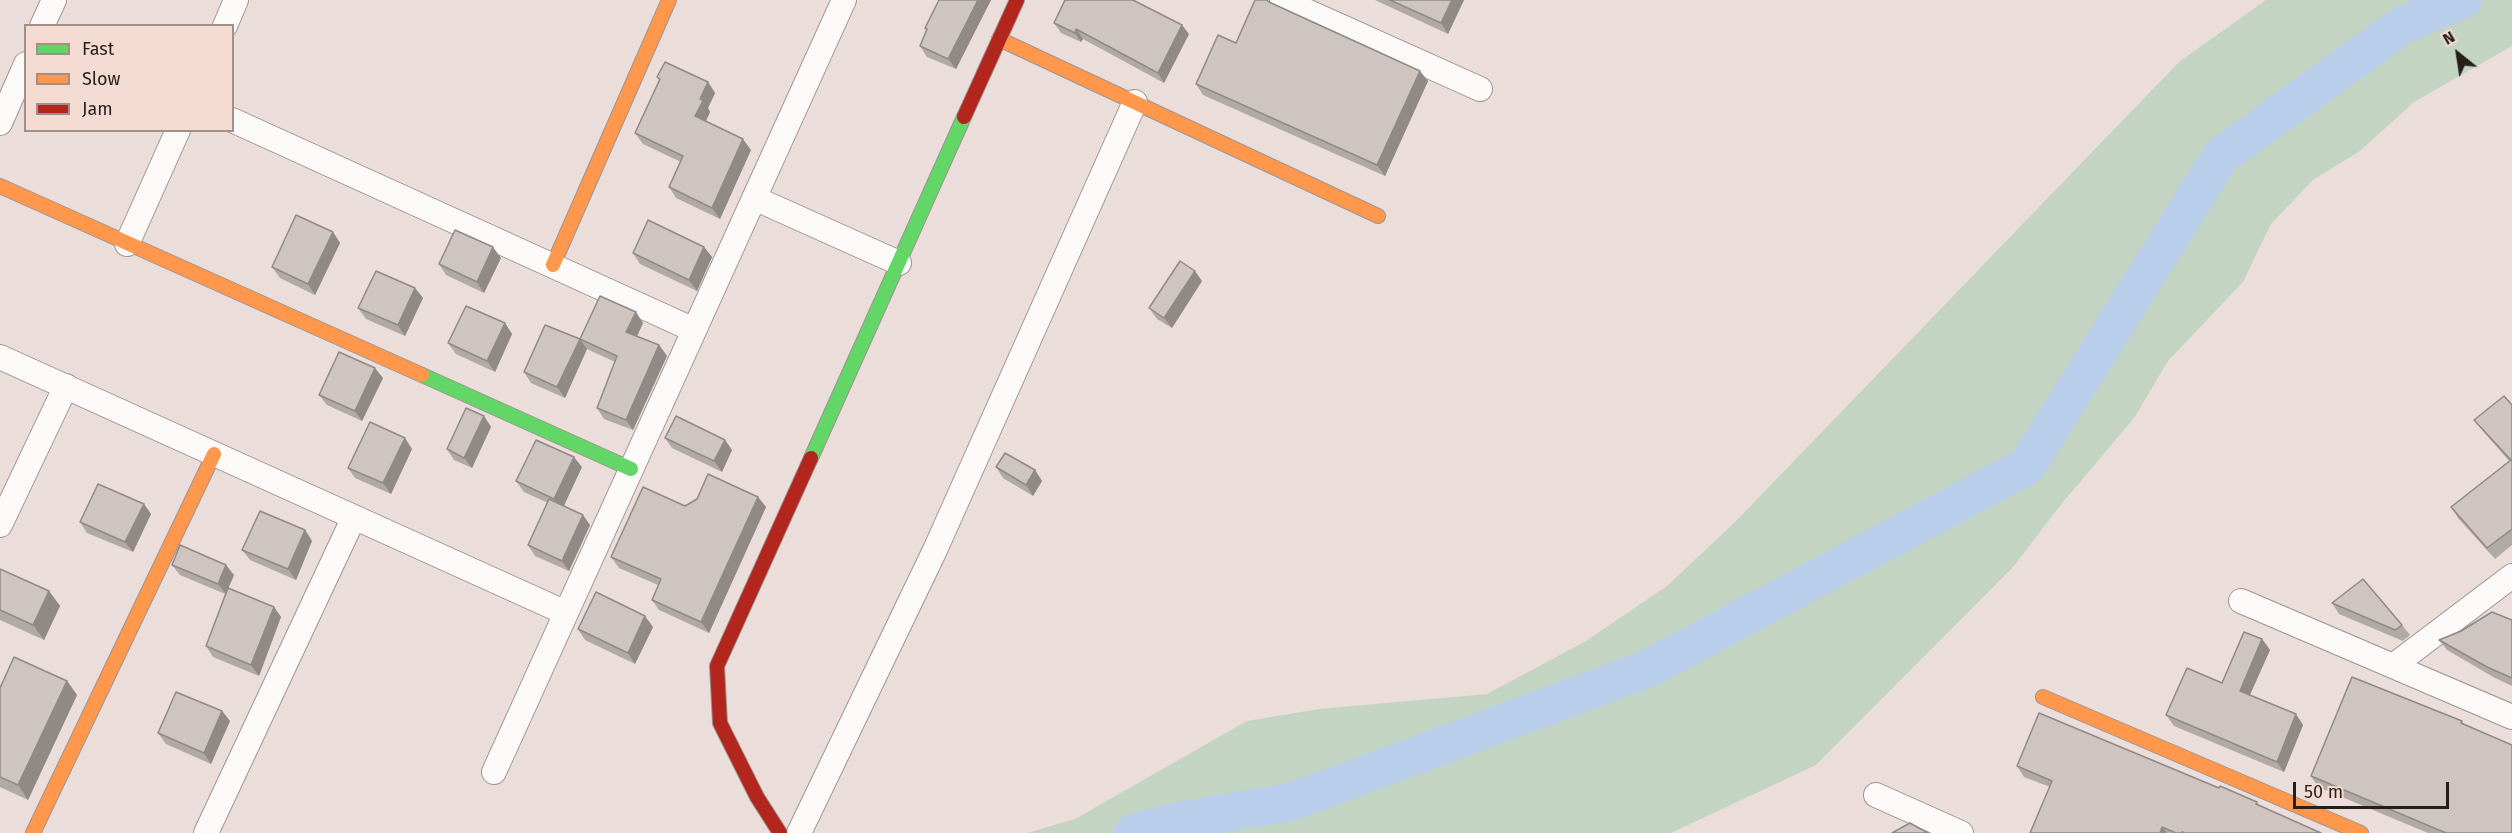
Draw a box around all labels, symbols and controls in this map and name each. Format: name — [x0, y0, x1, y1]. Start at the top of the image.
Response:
legend — [24, 24, 234, 132]
north arrow — [2428, 24, 2488, 84]
text: N — [2439, 27, 2458, 49]
text: Fast — [82, 38, 114, 60]
text: Slow — [82, 68, 120, 90]
text: Jam — [82, 98, 113, 120]
scale bar — [2296, 770, 2452, 808]
text: 50 m — [2304, 781, 2343, 803]

